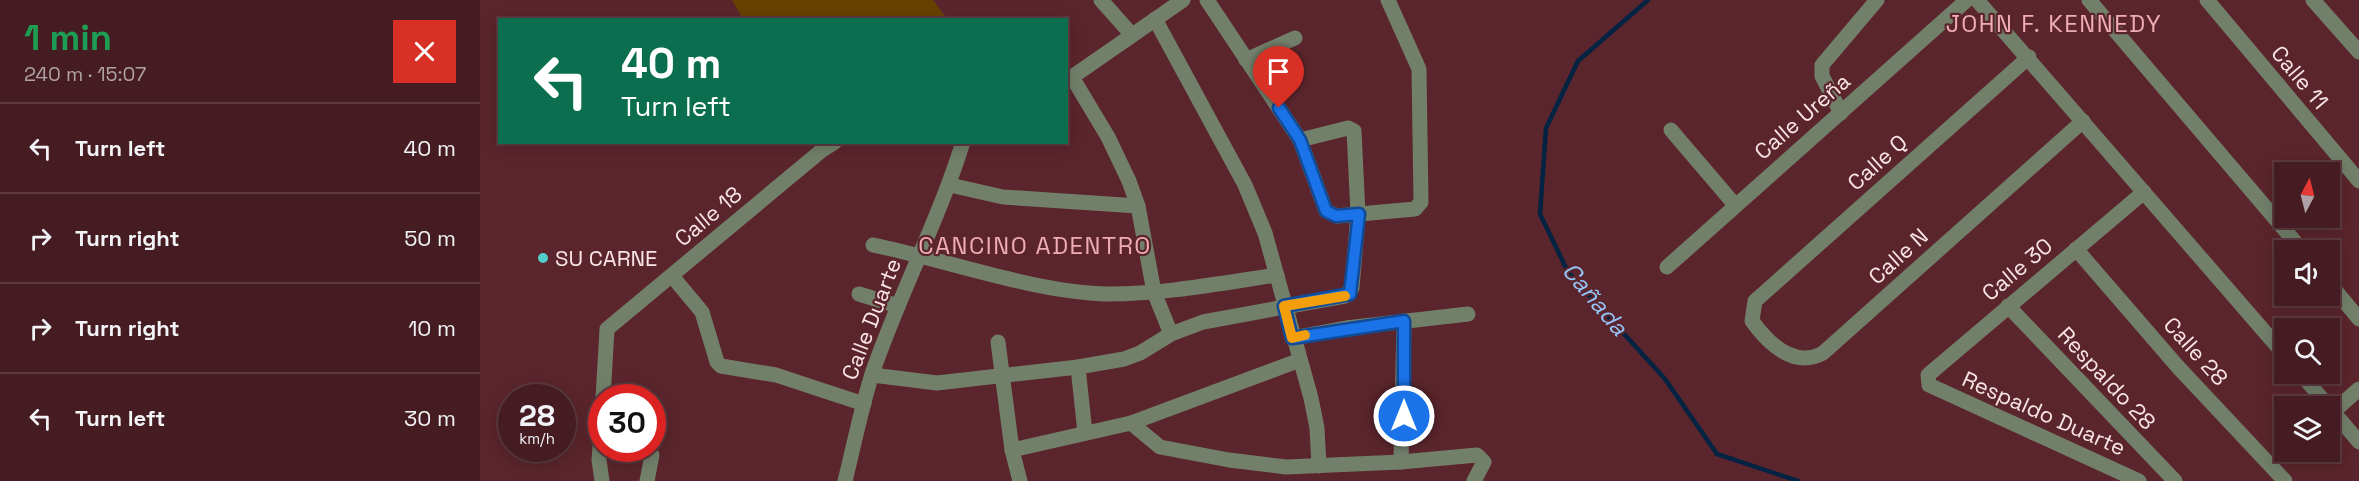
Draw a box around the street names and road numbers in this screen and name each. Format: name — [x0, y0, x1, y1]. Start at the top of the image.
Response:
street label: Calle 11 — [2265, 39, 2335, 115]
street label: Calle Ureña — [1748, 67, 1856, 165]
street label: Calle Q — [1841, 128, 1913, 196]
street label: Calle 18 — [669, 180, 747, 252]
street label: Calle N — [1862, 222, 1934, 290]
street label: Calle 30 — [1976, 231, 2058, 307]
street label: Calle Duarte — [835, 254, 907, 384]
street label: Calle 28 — [2158, 311, 2234, 391]
street label: Respaldo 28 — [2052, 321, 2162, 435]
street label: Respaldo Duarte — [1958, 364, 2130, 462]

